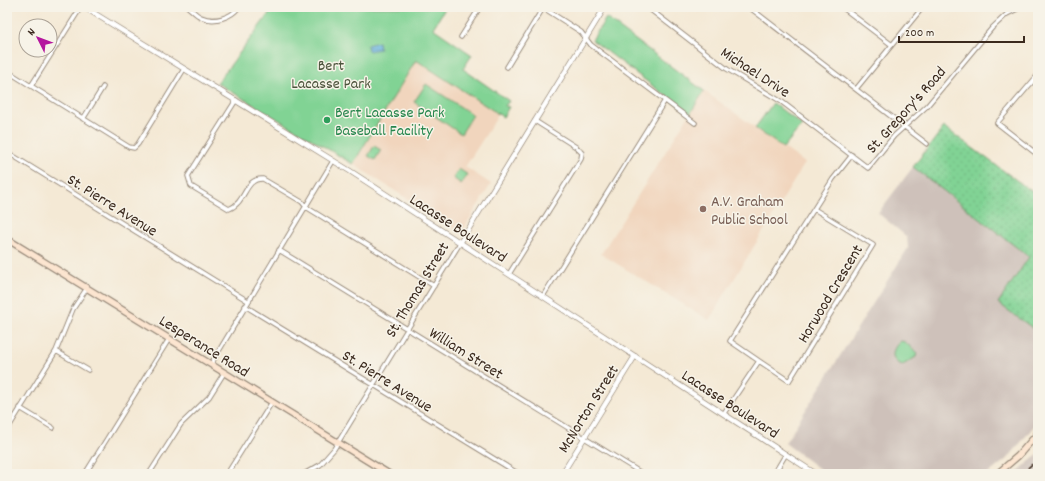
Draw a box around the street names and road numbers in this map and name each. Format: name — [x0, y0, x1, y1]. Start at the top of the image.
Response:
street label: Michael Drive — [715, 42, 794, 104]
street label: St. Gregory's Road — [861, 62, 952, 159]
street label: St. Pierre Avenue — [62, 169, 161, 243]
street label: Lacasse Boulevard — [404, 189, 511, 269]
street label: St. Thomas Street — [380, 238, 456, 342]
street label: Horwood Crescent — [793, 241, 870, 348]
street label: Lesperance Road — [154, 310, 253, 384]
street label: William Street — [424, 322, 507, 386]
street label: St. Pierre Avenue — [337, 345, 436, 419]
street label: McNorton Street — [553, 361, 625, 458]
street label: Lacasse Boulevard — [676, 365, 783, 445]

